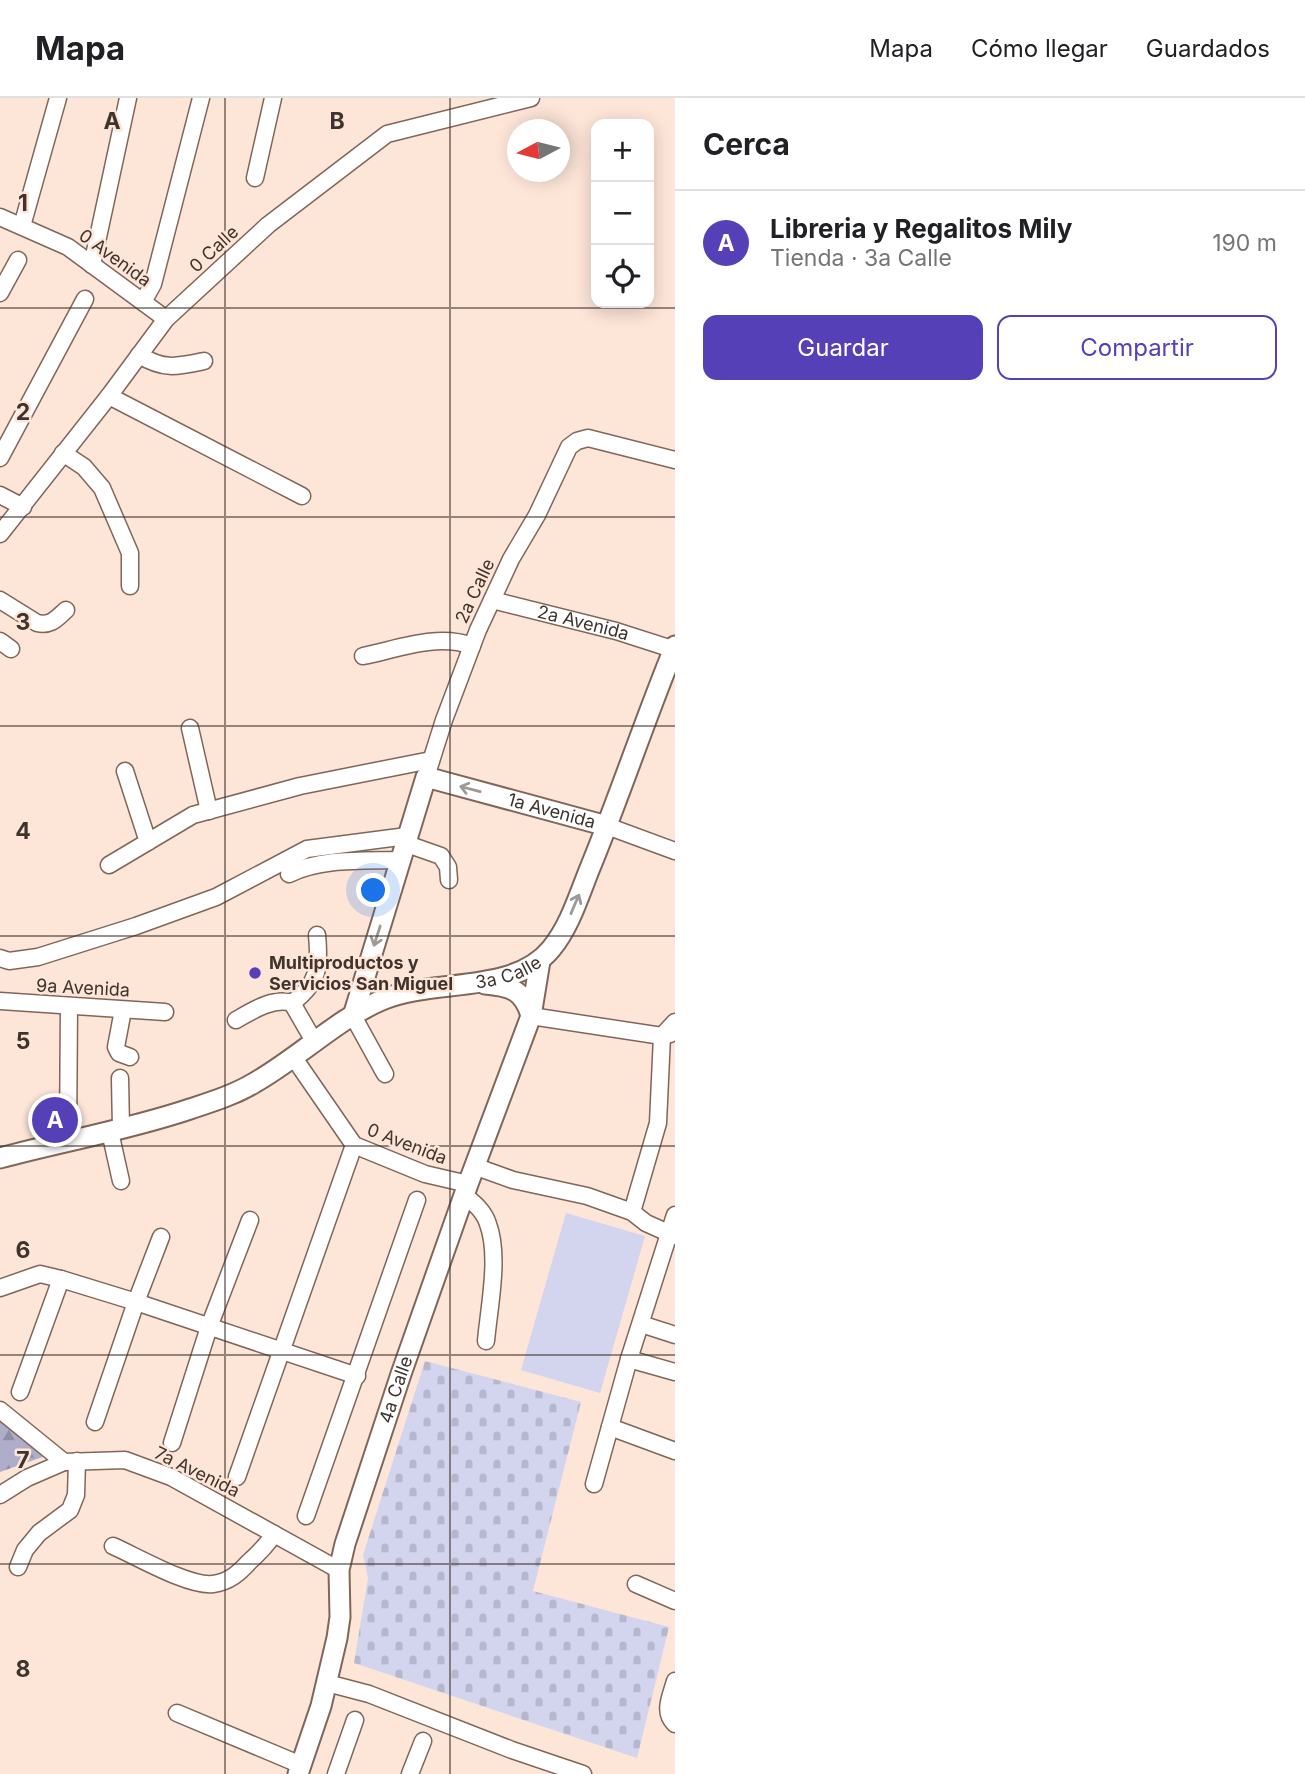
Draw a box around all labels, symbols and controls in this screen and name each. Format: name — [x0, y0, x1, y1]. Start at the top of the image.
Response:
text: Mapa — [35, 28, 125, 68]
text: Mapa — [869, 34, 933, 63]
text: Cómo llegar — [971, 34, 1108, 63]
text: Guardados — [1146, 34, 1270, 63]
text: A — [103, 107, 121, 135]
text: B — [329, 107, 345, 135]
north arrow — [507, 119, 570, 182]
map controls — [591, 119, 654, 308]
button: + — [591, 119, 654, 182]
text: Cerca — [703, 126, 790, 162]
button: − — [591, 182, 654, 245]
text: 1 — [18, 189, 28, 217]
text: Libreria y Regalitos Mily — [770, 213, 1073, 244]
street label: 0 Calle — [185, 221, 242, 276]
street label: 0 Avenida — [75, 224, 155, 291]
text: A — [717, 229, 735, 257]
text: 190 m — [1212, 229, 1277, 257]
text: Tienda · 3a Calle — [770, 244, 952, 272]
button: locate — [591, 245, 654, 308]
button: Guardar — [703, 315, 983, 380]
button: Compartir — [997, 315, 1277, 380]
text: 2 — [16, 398, 30, 426]
street label: 2a Calle — [451, 555, 499, 626]
street label: 2a Avenida — [535, 601, 632, 645]
text: 3 — [16, 608, 30, 636]
one-way arrow — [460, 782, 482, 795]
street label: 1a Avenida — [505, 789, 598, 832]
text: 4 — [15, 817, 31, 845]
your location — [356, 873, 390, 907]
one-way arrow — [569, 893, 582, 915]
one-way arrow — [370, 925, 383, 947]
street label: 3a Calle — [474, 951, 545, 993]
place label: Multiproductos y Servicios San Miguel — [269, 952, 453, 994]
marker: Multiproductos y Servicios San Miguel — [247, 965, 263, 981]
street label: 9a Avenida — [36, 975, 130, 1000]
text: 5 — [16, 1027, 30, 1055]
pin: A — [32, 1094, 78, 1146]
street label: 0 Avenida — [364, 1119, 450, 1168]
text: 6 — [16, 1236, 30, 1264]
street label: 4a Calle — [375, 1353, 416, 1426]
street label: 7a Avenida — [151, 1442, 243, 1501]
text: 7 — [16, 1446, 30, 1474]
text: 8 — [16, 1655, 30, 1683]

